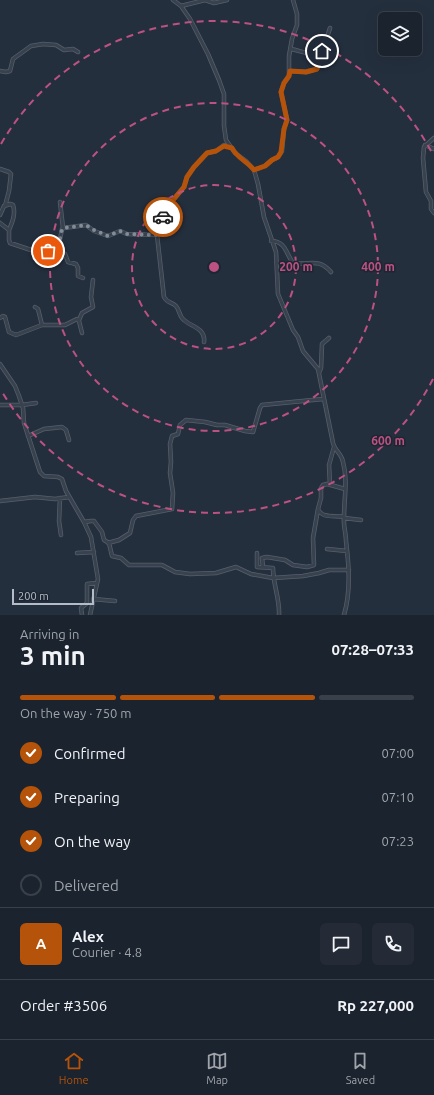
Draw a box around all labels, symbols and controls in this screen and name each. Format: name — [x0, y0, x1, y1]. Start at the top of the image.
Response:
map controls — [378, 12, 422, 56]
button: layers — [378, 12, 422, 56]
pin — [305, 34, 339, 68]
icon: home — [311, 40, 333, 62]
courier — [143, 197, 183, 237]
icon: car — [152, 206, 174, 228]
pin — [31, 234, 65, 268]
icon: bag — [37, 240, 59, 262]
centre of rings — [207, 260, 221, 274]
text: 200 m — [279, 260, 313, 273]
text: 400 m — [361, 260, 395, 273]
text: 600 m — [371, 434, 405, 447]
scale bar — [12, 587, 94, 606]
text: 200 m — [18, 590, 49, 602]
text: Arriving in — [20, 627, 79, 641]
text: 3 min — [20, 641, 86, 670]
text: 07:28–07:33 — [331, 641, 414, 658]
text: On the way · 750 m — [20, 706, 132, 720]
icon: check — [20, 742, 42, 764]
text: Confirmed — [54, 745, 126, 762]
text: 07:00 — [381, 746, 414, 760]
icon: check — [20, 786, 42, 808]
text: Preparing — [54, 789, 120, 806]
text: 07:10 — [381, 790, 414, 804]
icon: check — [20, 830, 42, 852]
text: On the way — [54, 833, 130, 850]
text: 07:23 — [381, 834, 414, 848]
text: Delivered — [54, 877, 119, 894]
button: chat — [320, 923, 362, 965]
button: phone — [372, 923, 414, 965]
text: Alex — [72, 928, 104, 945]
text: A — [36, 935, 46, 952]
text: Courier · 4.8 — [72, 945, 142, 959]
text: Order #3506 — [20, 997, 107, 1014]
text: Rp 227,000 — [337, 997, 414, 1014]
tab: Home — [59, 1050, 89, 1086]
tab: Map — [206, 1050, 228, 1086]
tab: Saved — [346, 1050, 375, 1086]

